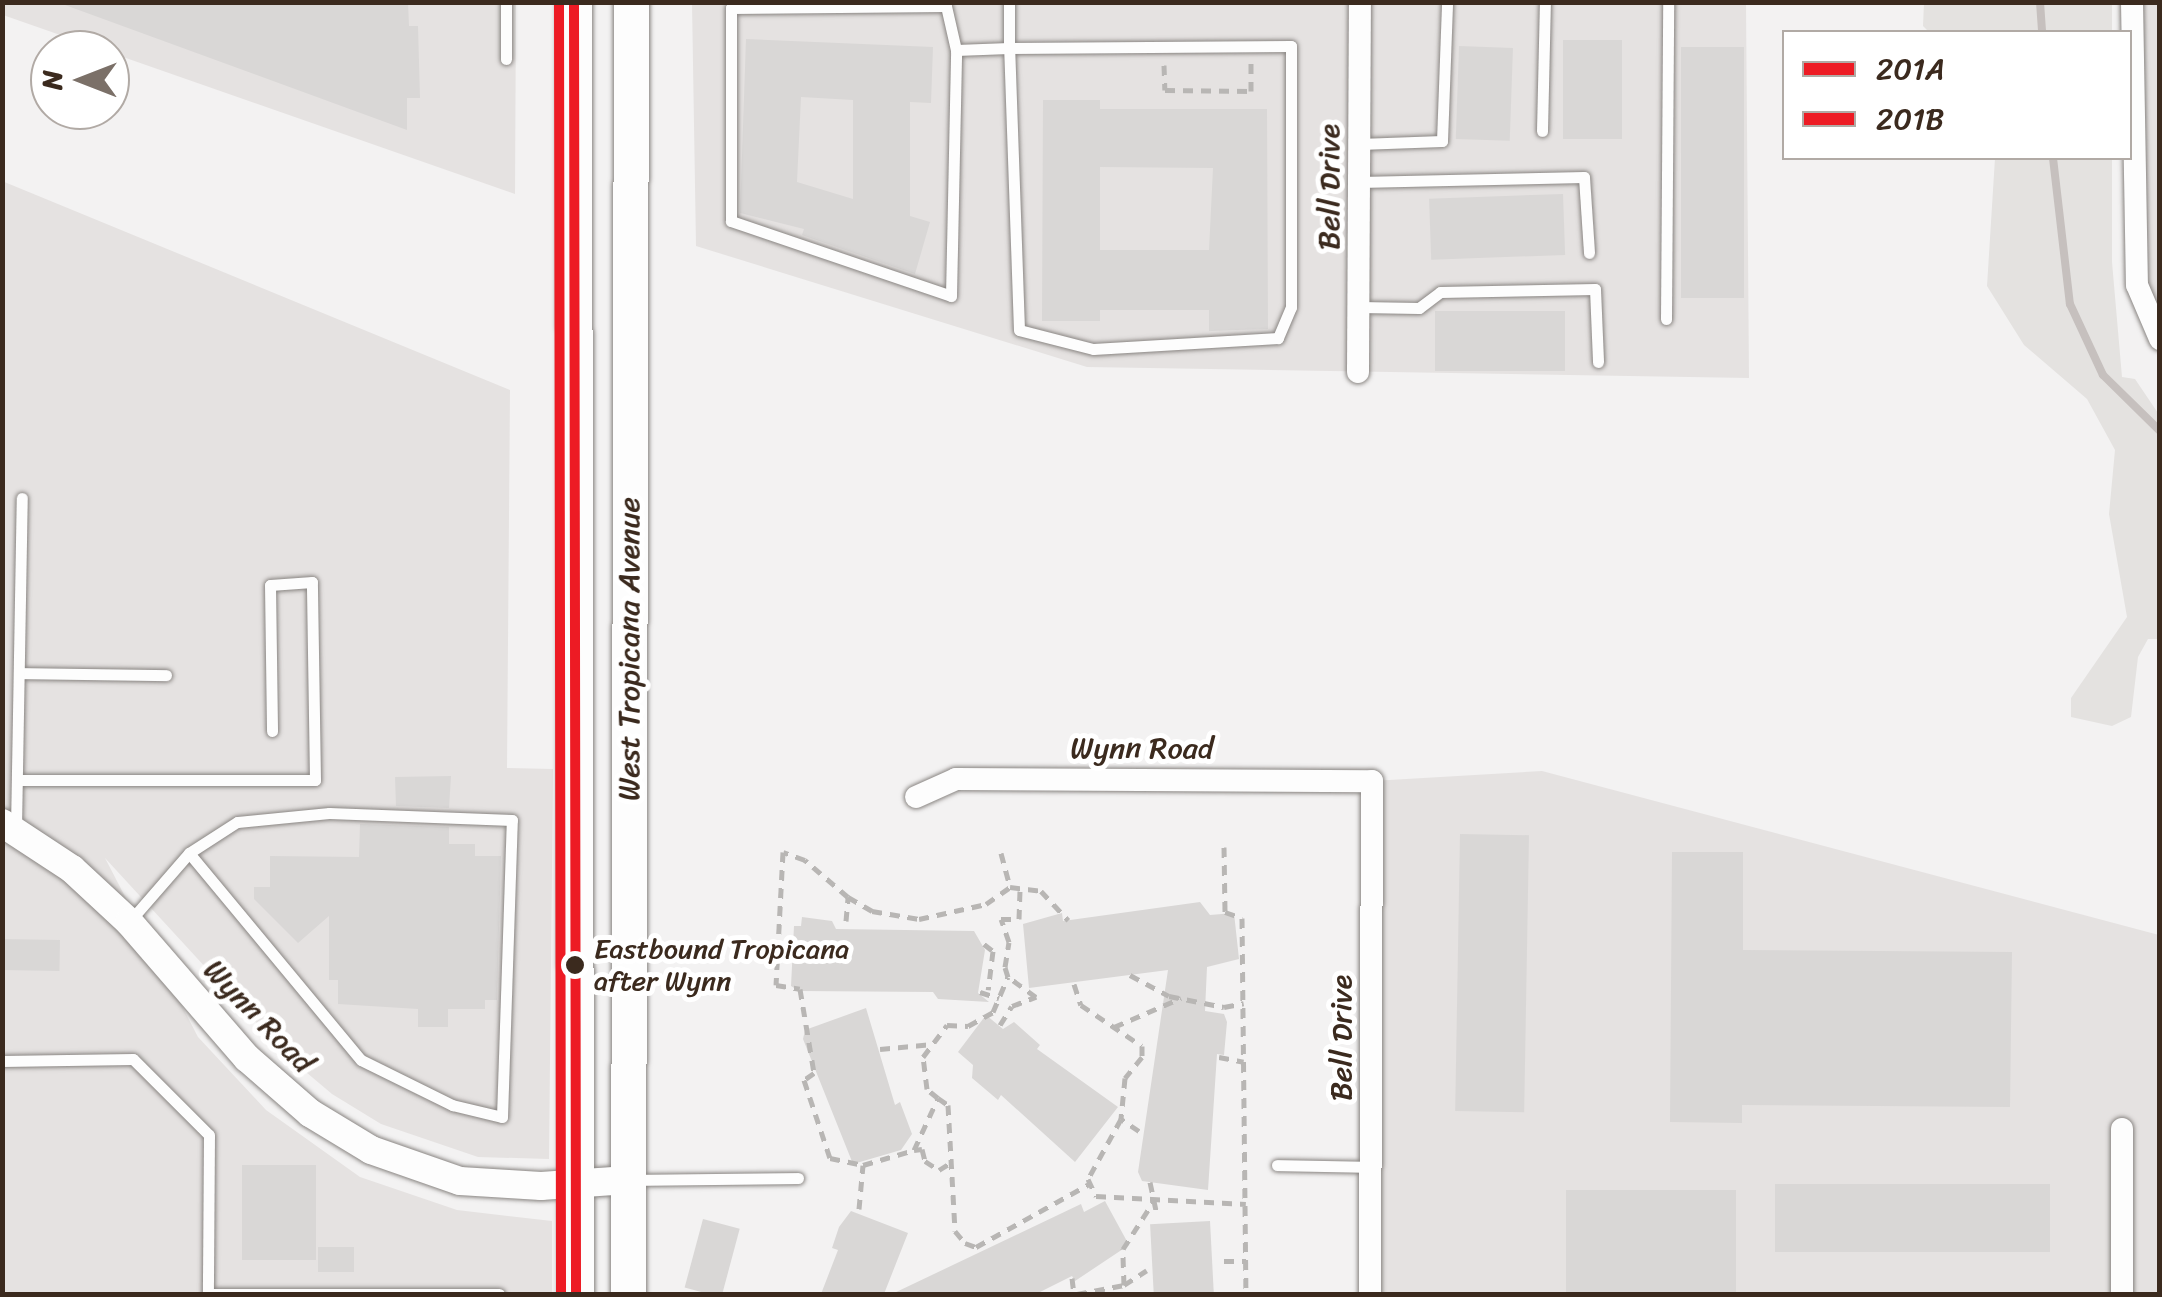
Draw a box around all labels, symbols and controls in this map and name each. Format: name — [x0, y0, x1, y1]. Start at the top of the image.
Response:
north arrow — [30, 30, 130, 130]
legend — [1782, 30, 2132, 160]
text: 201A — [1876, 42, 1945, 96]
text: N — [27, 70, 76, 90]
text: 201B — [1876, 92, 1944, 146]
street label: Bell Drive — [1311, 123, 1347, 251]
street label: West Tropicana Avenue — [611, 497, 647, 801]
street label: Wynn Road — [1070, 730, 1214, 766]
place label: Eastbound Tropicana after Wynn — [594, 932, 848, 998]
street label: Wynn Road — [196, 952, 322, 1080]
marker: Eastbound Tropicana after Wynn — [565, 955, 585, 975]
street label: Bell Drive — [1323, 974, 1359, 1102]

